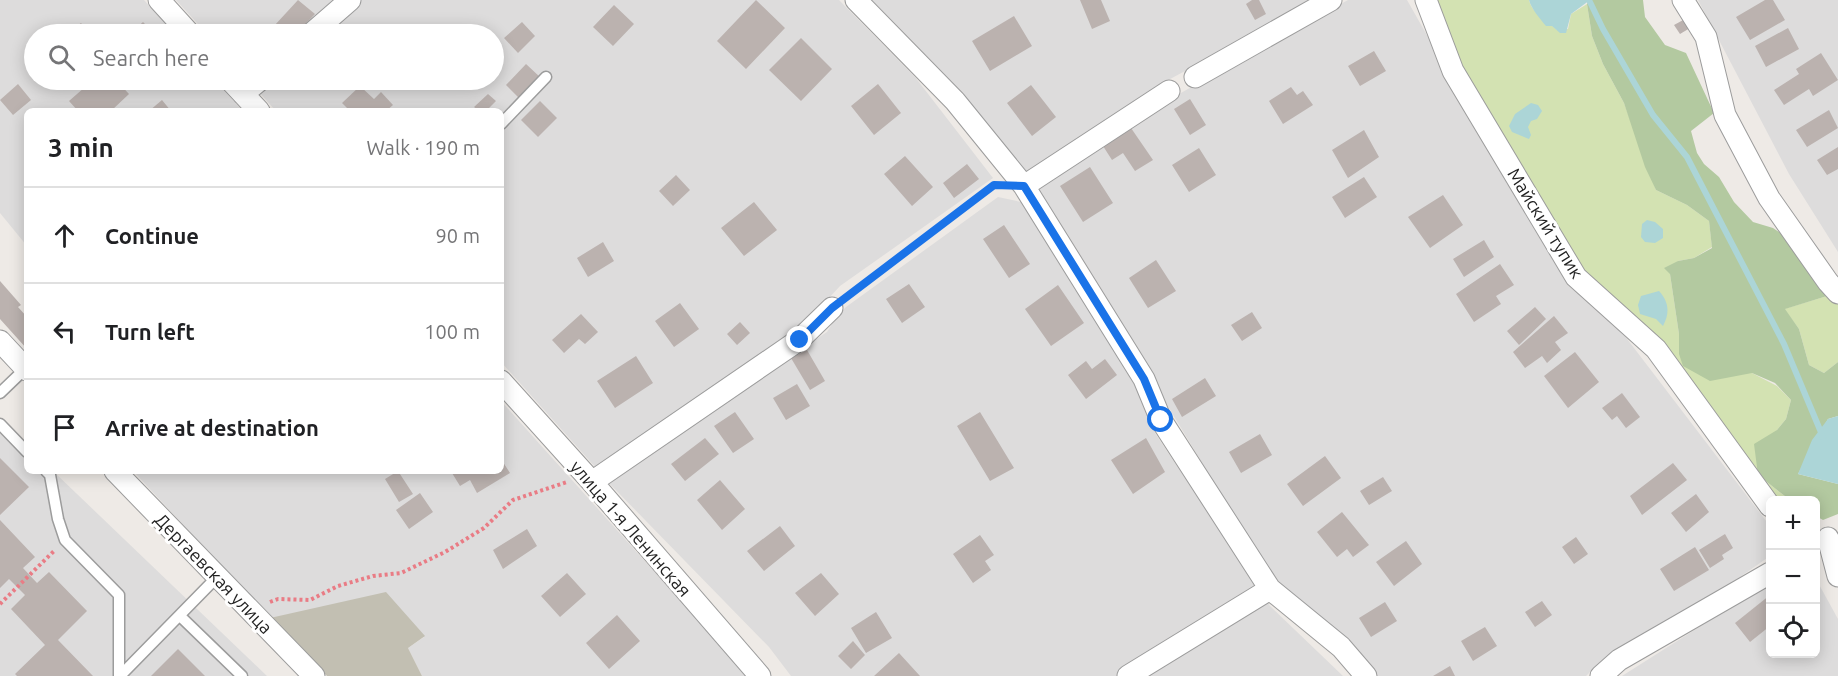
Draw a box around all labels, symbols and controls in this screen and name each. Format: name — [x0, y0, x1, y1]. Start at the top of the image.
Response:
search box — [24, 24, 504, 90]
icon: search — [45, 41, 78, 74]
text: Search here — [93, 45, 209, 70]
text: 3 min — [48, 133, 114, 162]
text: Walk · 190 m — [367, 136, 480, 159]
street label: Майский тупик — [1504, 164, 1588, 282]
icon: ahead — [48, 219, 81, 252]
text: Continue — [105, 223, 199, 248]
text: 90 m — [436, 224, 480, 247]
icon: left — [48, 315, 81, 348]
text: Turn left — [105, 319, 195, 344]
text: 100 m — [424, 320, 480, 343]
route end — [786, 326, 812, 352]
route start — [1147, 406, 1173, 432]
icon: arrive — [48, 411, 81, 444]
text: Arrive at destination — [105, 415, 319, 440]
street label: улица 1-я Ленинская — [567, 456, 695, 600]
map controls — [1766, 496, 1820, 658]
button: + — [1766, 496, 1820, 550]
street label: Дергаевская улица — [151, 509, 277, 637]
button: − — [1766, 550, 1820, 604]
button: locate — [1766, 604, 1820, 658]

